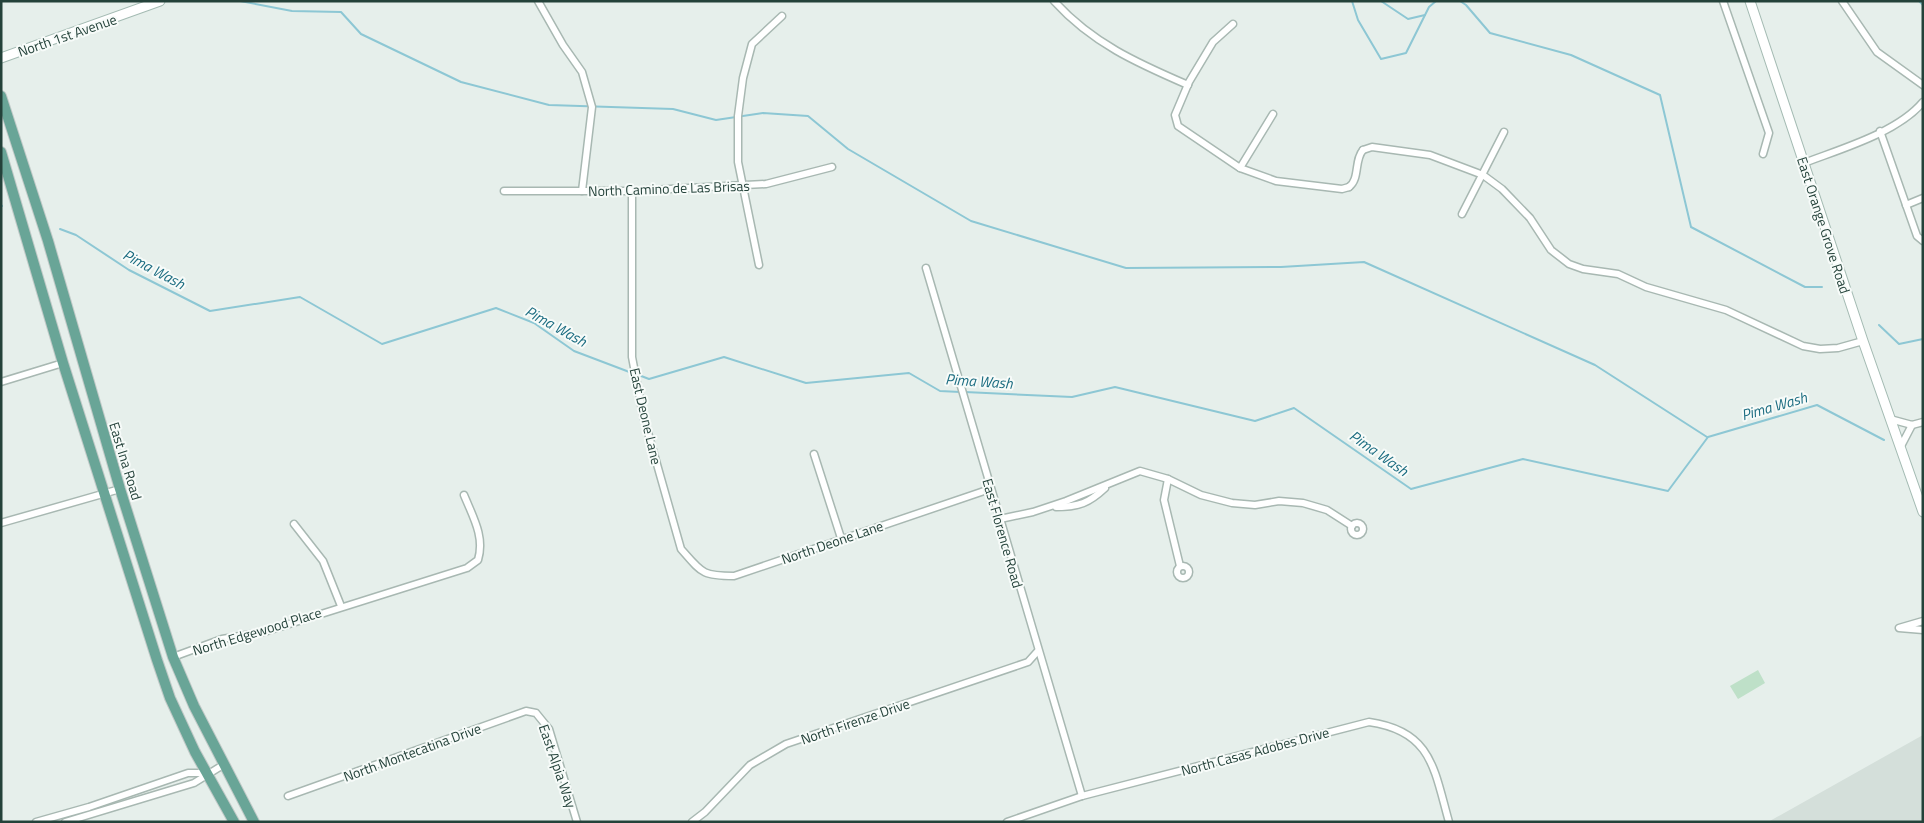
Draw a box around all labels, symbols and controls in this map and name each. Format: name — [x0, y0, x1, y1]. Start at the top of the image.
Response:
street label: North 1st Avenue — [15, 8, 119, 62]
street label: East Orange Grove Road — [1792, 154, 1856, 296]
street label: North Camino de Las Brisas — [588, 175, 750, 201]
water label: Pima Wash — [119, 243, 190, 295]
water label: Pima Wash — [521, 300, 591, 353]
street label: East Deone Lane — [625, 366, 667, 466]
water label: Pima Wash — [945, 367, 1014, 395]
water label: Pima Wash — [1739, 386, 1810, 426]
street label: East Ina Road — [104, 419, 148, 503]
water label: Pima Wash — [1345, 424, 1414, 482]
street label: East Florence Road — [977, 476, 1029, 590]
street label: North Deone Lane — [778, 515, 886, 569]
street label: North Edgewood Place — [190, 601, 324, 661]
street label: North Firenze Drive — [798, 693, 912, 749]
street label: North Montecatina Drive — [340, 717, 484, 787]
street label: East Alpia Way — [534, 721, 582, 811]
street label: North Casas Adobes Drive — [1179, 721, 1331, 781]

